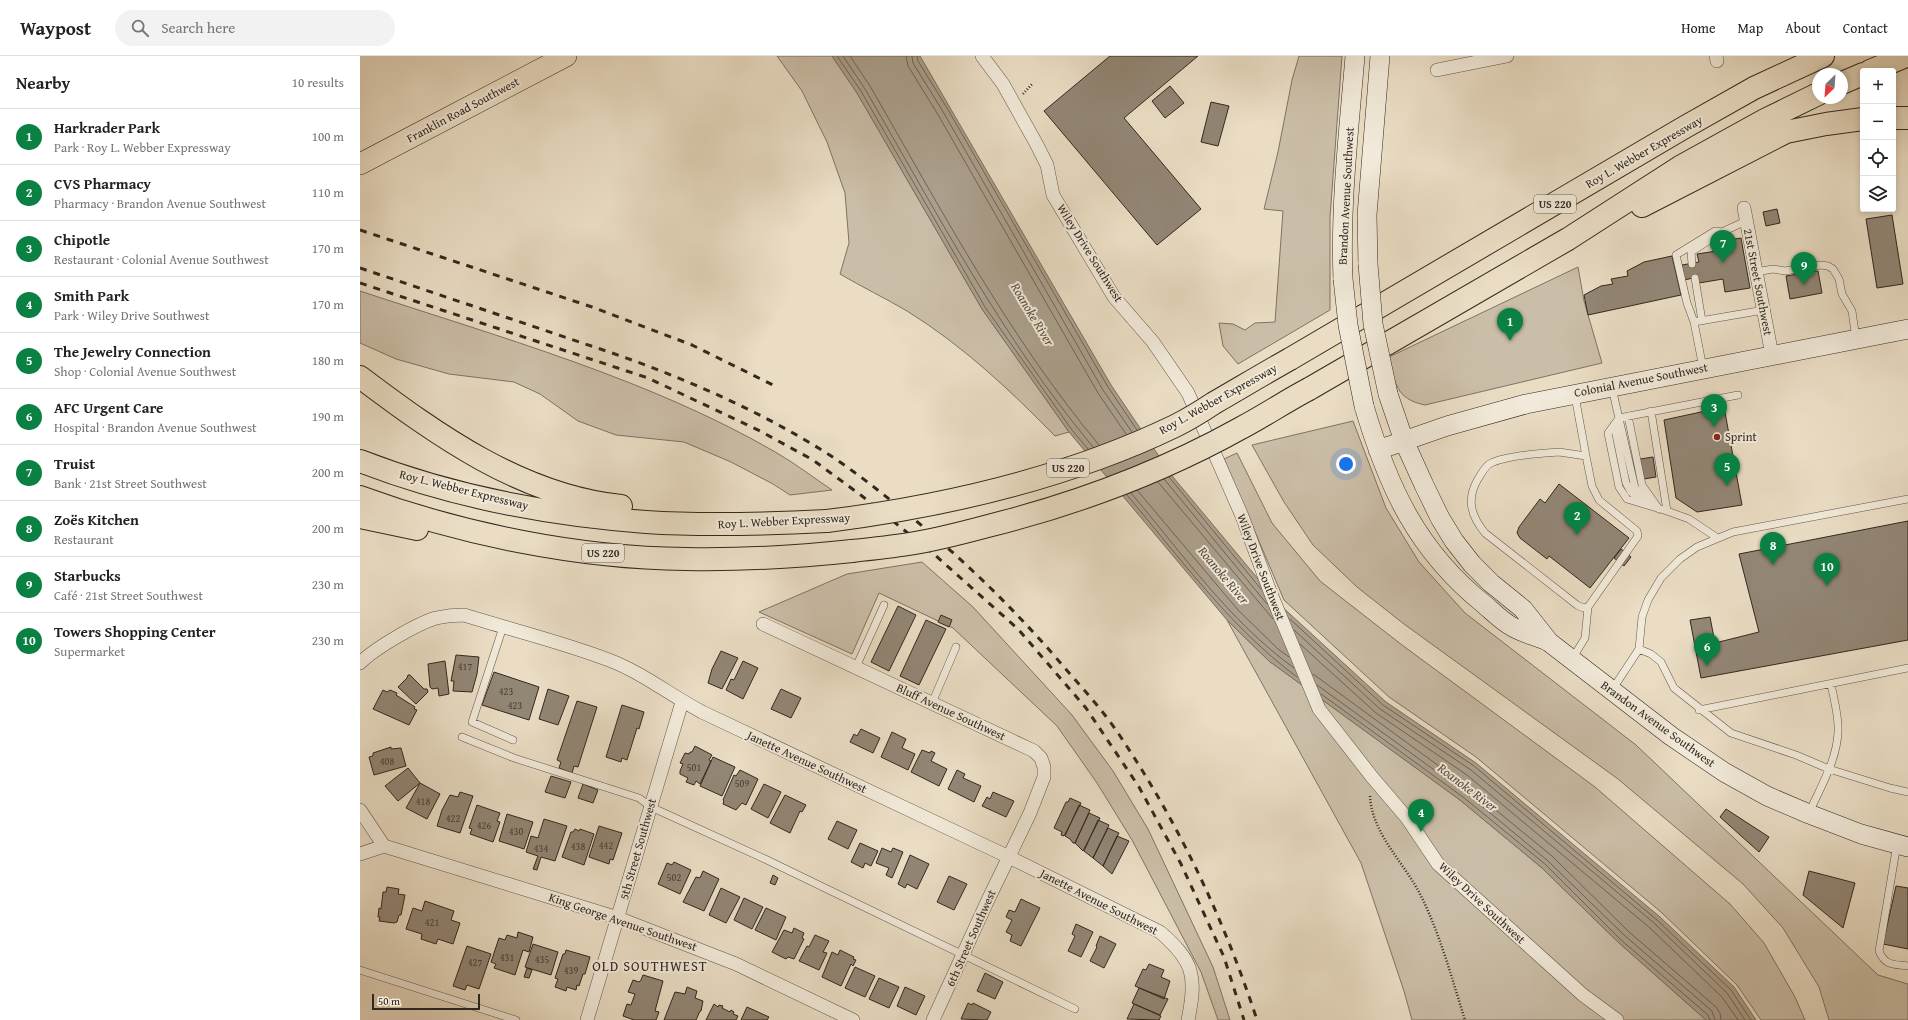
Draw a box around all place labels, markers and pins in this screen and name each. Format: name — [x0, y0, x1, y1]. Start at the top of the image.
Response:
pin: 7 — [1710, 230, 1736, 263]
pin: 9 — [1791, 252, 1817, 285]
pin: 1 — [1497, 308, 1523, 341]
pin: 3 — [1701, 394, 1727, 427]
place label: Sprint — [1725, 428, 1757, 445]
marker: Sprint — [1712, 432, 1722, 442]
pin: 5 — [1714, 453, 1740, 486]
pin: 2 — [1564, 502, 1590, 535]
pin: 8 — [1760, 532, 1786, 565]
pin: 10 — [1814, 553, 1840, 586]
pin: 6 — [1694, 633, 1720, 666]
pin: 4 — [1408, 799, 1434, 832]

